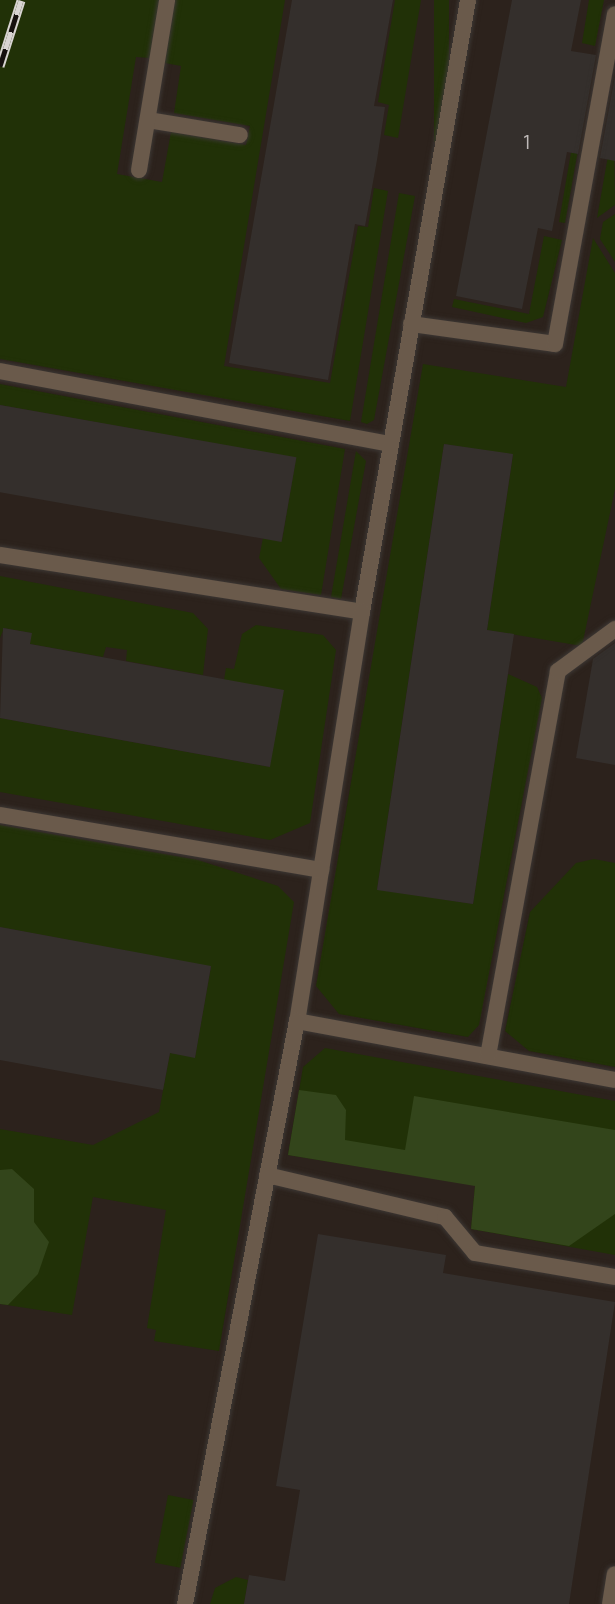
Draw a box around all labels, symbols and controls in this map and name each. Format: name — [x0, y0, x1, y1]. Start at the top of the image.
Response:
house number: 1 — [523, 129, 531, 153]

